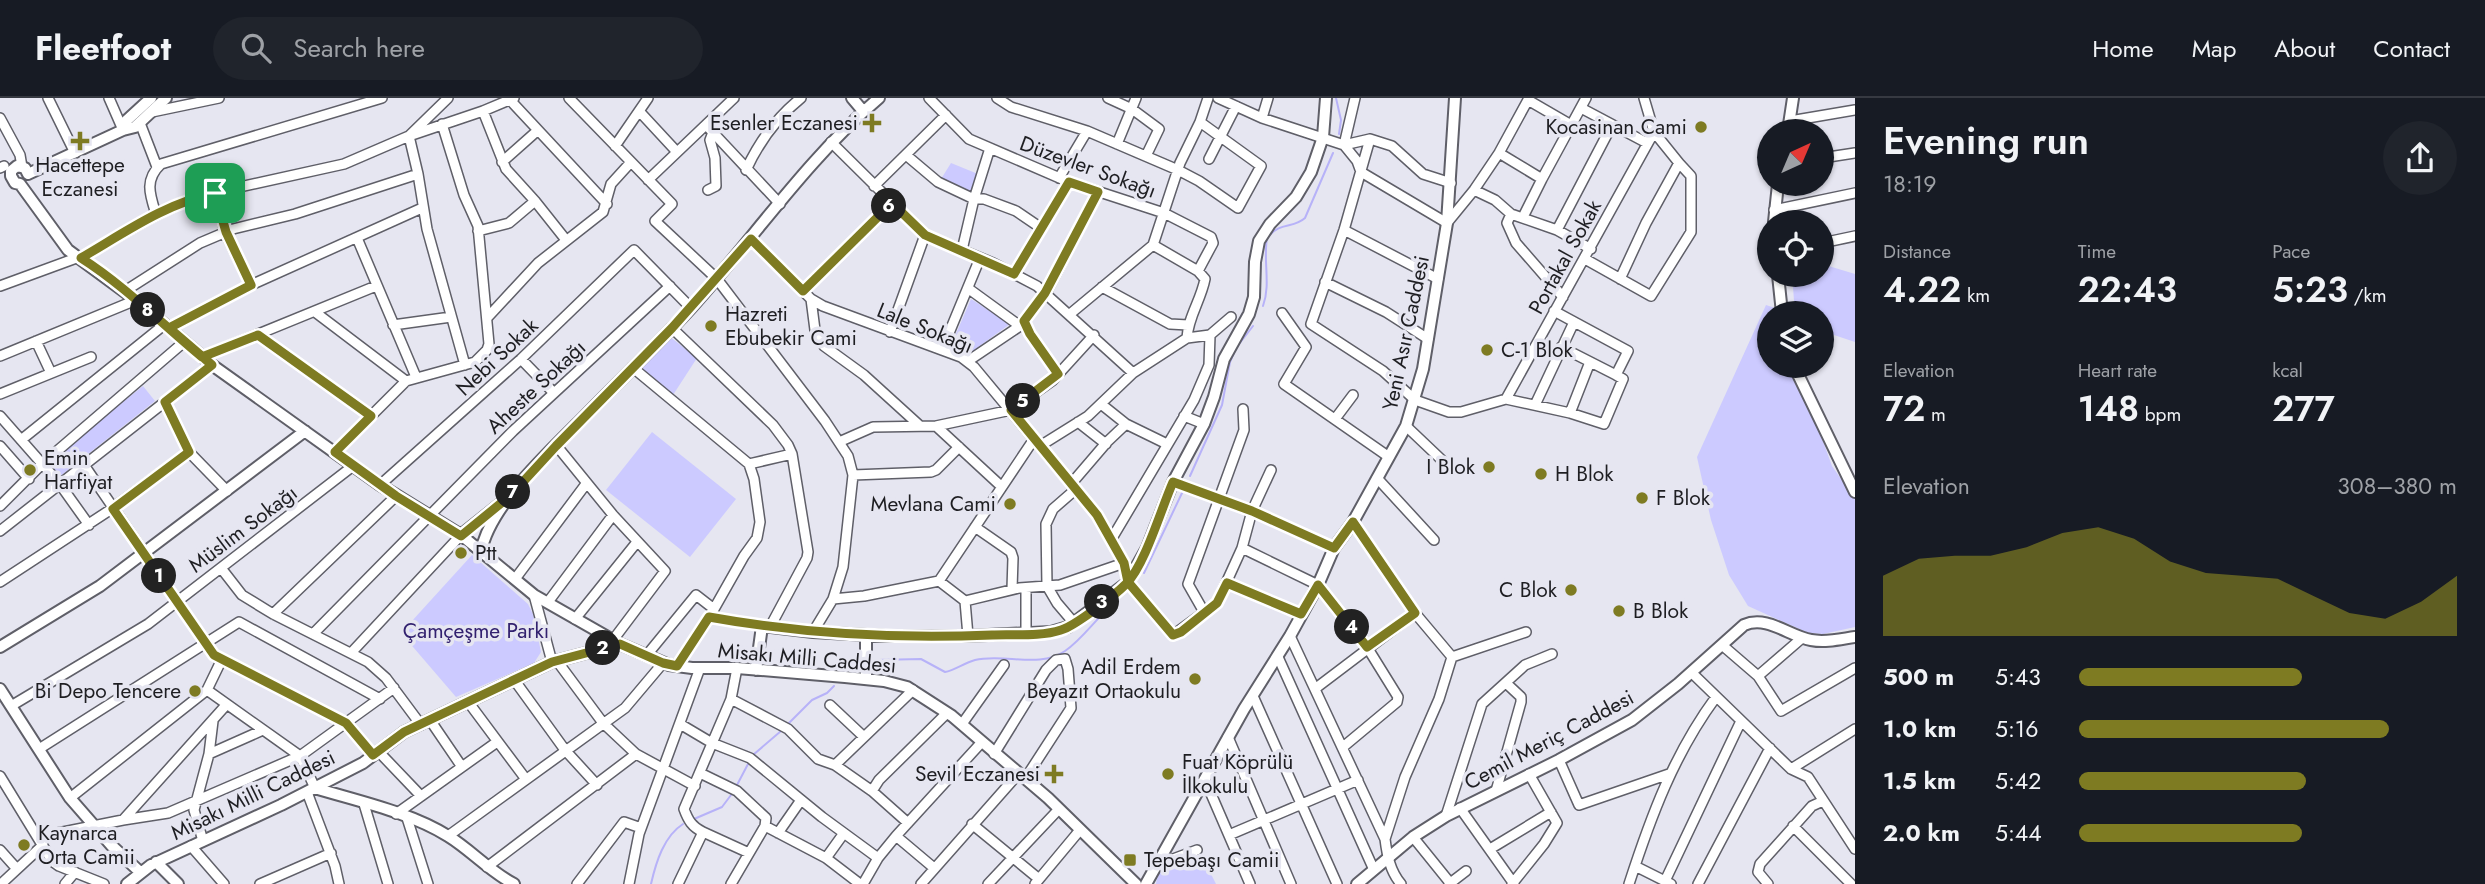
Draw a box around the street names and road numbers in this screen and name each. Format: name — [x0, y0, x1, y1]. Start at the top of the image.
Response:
street label: Düzevler Sokağı — [1016, 128, 1160, 206]
street label: Portakal Sokak — [1521, 194, 1609, 320]
street label: Yeni Asır Caddesi — [1375, 253, 1437, 413]
street label: Lale Sokağı — [872, 295, 978, 361]
street label: Nebi Sokak — [449, 311, 545, 403]
street label: Aheste Sokağı — [480, 333, 592, 441]
street label: Müslim Sokağı — [182, 478, 304, 580]
street label: Misakı Milli Caddesi — [716, 635, 898, 681]
street label: Cemil Meriç Caddesi — [1459, 683, 1639, 797]
street label: Misakı Milli Caddesi — [166, 742, 340, 848]

